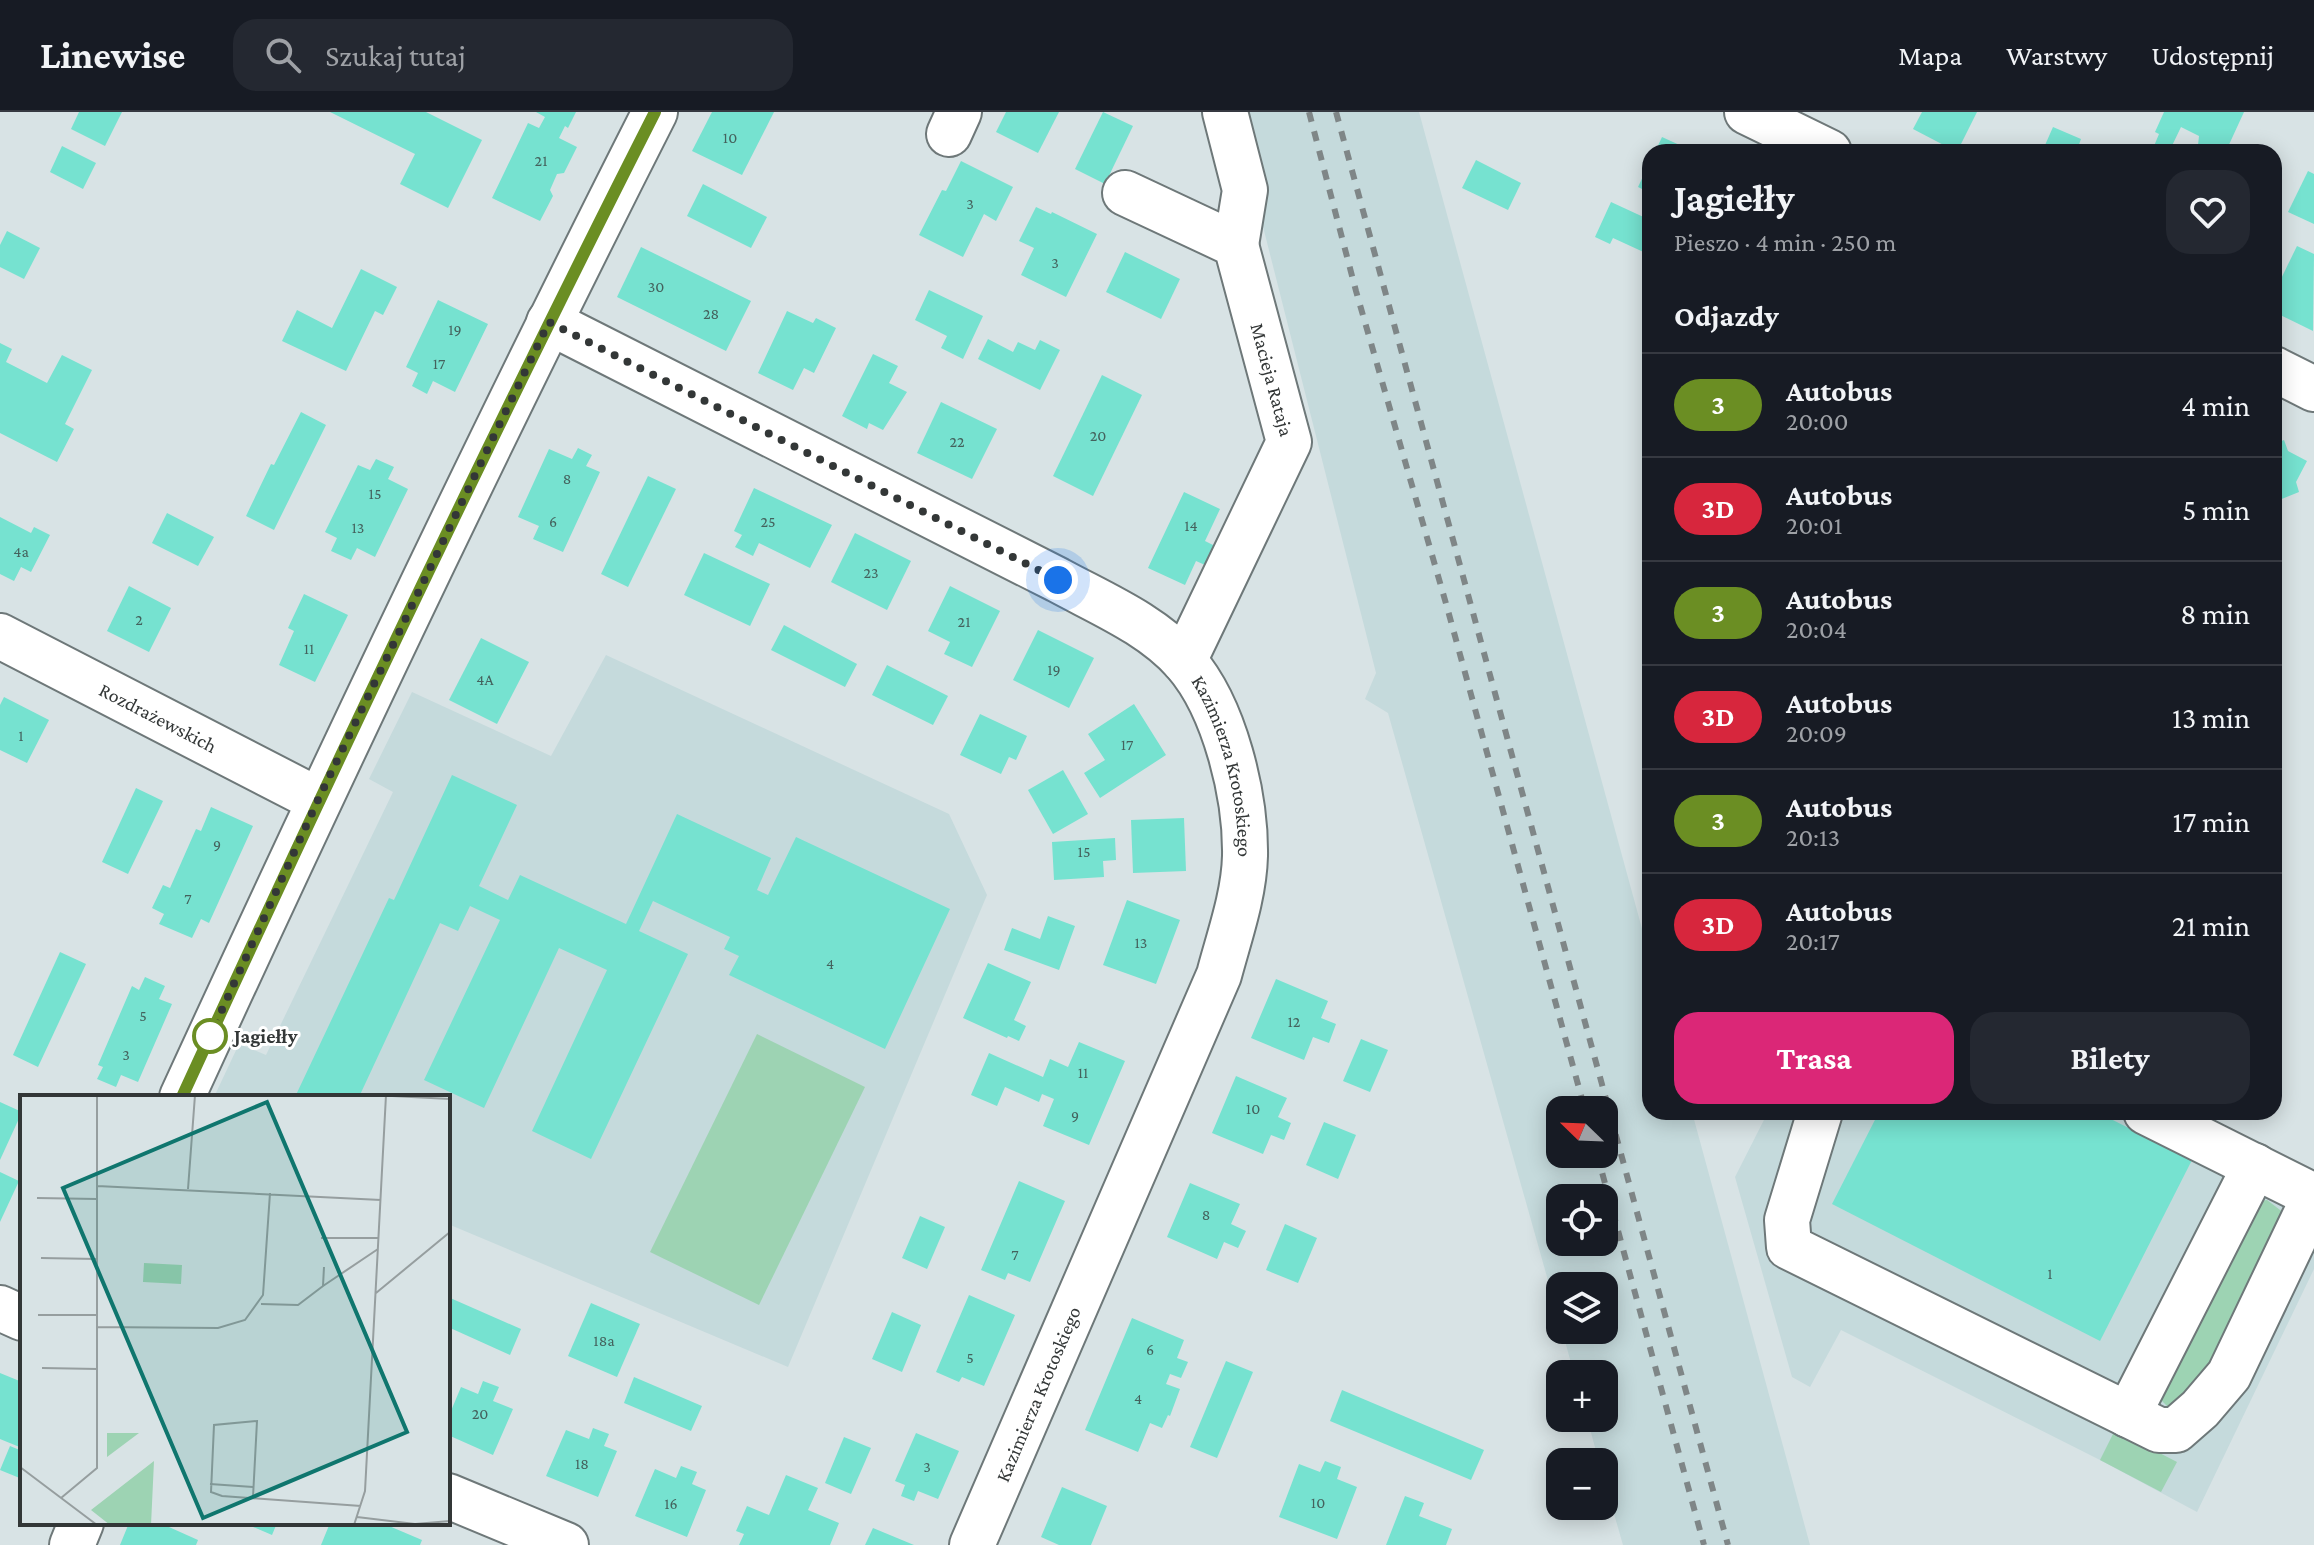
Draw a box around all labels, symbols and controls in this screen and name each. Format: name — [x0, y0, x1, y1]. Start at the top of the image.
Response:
search box — [233, 19, 793, 91]
icon: search — [261, 33, 305, 77]
text: Linewise — [40, 34, 185, 76]
text: Szukaj tutaj — [325, 39, 466, 72]
text: Mapa — [1898, 40, 1962, 71]
text: Warstwy — [2006, 40, 2107, 71]
text: Udostępnij — [2151, 40, 2274, 71]
house number: 10 — [723, 129, 737, 146]
house number: 21 — [535, 152, 547, 169]
button: heart — [2166, 170, 2250, 254]
text: Jagiełły — [1674, 177, 1794, 219]
house number: 3 — [966, 195, 974, 212]
text: Pieszo · 4 min · 250 m — [1674, 228, 1896, 257]
house number: 3 — [1051, 254, 1059, 271]
house number: 30 — [648, 278, 664, 295]
text: Odjazdy — [1674, 299, 1779, 332]
house number: 28 — [703, 305, 719, 322]
house number: 19 — [448, 321, 462, 338]
street label: Macieja Rataja — [1246, 321, 1298, 439]
house number: 17 — [433, 355, 446, 372]
text: Autobus — [1786, 374, 1892, 407]
text: 3 — [1711, 389, 1725, 420]
text: 4 min — [2181, 389, 2250, 422]
text: 20:00 — [1786, 407, 1848, 436]
house number: 20 — [1090, 427, 1106, 444]
house number: 22 — [949, 433, 965, 450]
house number: 8 — [563, 470, 571, 487]
text: Autobus — [1786, 478, 1892, 511]
house number: 15 — [369, 485, 381, 502]
text: 3D — [1701, 493, 1735, 524]
text: 5 min — [2182, 493, 2250, 526]
text: 20:01 — [1786, 511, 1842, 540]
house number: 6 — [549, 513, 557, 530]
house number: 25 — [760, 513, 776, 530]
house number: 14 — [1184, 517, 1198, 534]
house number: 13 — [352, 519, 364, 536]
house number: 4a — [13, 543, 29, 560]
your location — [1038, 560, 1078, 600]
house number: 23 — [863, 564, 879, 581]
text: Autobus — [1786, 582, 1892, 615]
text: 3 — [1711, 597, 1725, 628]
text: 8 min — [2180, 597, 2250, 630]
house number: 2 — [135, 611, 143, 628]
house number: 21 — [958, 613, 970, 630]
text: 20:04 — [1786, 615, 1847, 644]
house number: 11 — [304, 640, 314, 657]
house number: 19 — [1047, 661, 1061, 678]
house number: 4A — [476, 671, 495, 688]
street label: Kazimierza Krotoskiego — [1187, 671, 1256, 857]
street label: Rozdrażewskich — [96, 678, 221, 757]
text: Autobus — [1786, 686, 1892, 719]
text: 3D — [1701, 701, 1735, 732]
text: 13 min — [2172, 701, 2250, 734]
text: 20:09 — [1786, 719, 1847, 748]
house number: 1 — [18, 727, 24, 744]
house number: 17 — [1121, 736, 1134, 753]
text: Autobus — [1786, 790, 1892, 823]
text: 3 — [1711, 805, 1725, 836]
text: 17 min — [2173, 805, 2250, 838]
text: 20:13 — [1786, 823, 1840, 852]
house number: 9 — [213, 836, 221, 853]
house number: 15 — [1078, 843, 1090, 860]
house number: 7 — [184, 890, 192, 907]
text: Autobus — [1786, 894, 1892, 927]
text: 3D — [1701, 909, 1735, 940]
text: 21 min — [2172, 909, 2250, 942]
text: 20:17 — [1786, 927, 1840, 956]
house number: 13 — [1135, 934, 1147, 951]
house number: 4 — [826, 955, 834, 972]
house number: 5 — [139, 1007, 147, 1024]
button: Trasa — [1674, 1012, 1954, 1104]
button: Bilety — [1970, 1012, 2250, 1104]
house number: 12 — [1288, 1013, 1301, 1030]
marker: Jagiełły — [193, 1019, 227, 1053]
place label: Jagiełły — [232, 1025, 298, 1047]
house number: 3 — [122, 1046, 130, 1063]
house number: 11 — [1078, 1064, 1088, 1081]
inset map — [20, 1095, 450, 1525]
north arrow — [1546, 1096, 1618, 1168]
map controls — [1546, 1096, 1618, 1520]
house number: 10 — [1246, 1100, 1260, 1117]
house number: 9 — [1071, 1107, 1079, 1124]
button: locate — [1546, 1184, 1618, 1256]
house number: 8 — [1202, 1206, 1210, 1223]
house number: 7 — [1011, 1246, 1019, 1263]
house number: 1 — [2047, 1265, 2053, 1282]
button: layers — [1546, 1272, 1618, 1344]
street label: Kazimierza Krotoskiego — [991, 1303, 1086, 1485]
house number: 18a — [593, 1332, 615, 1349]
house number: 6 — [1146, 1341, 1154, 1358]
house number: 5 — [966, 1349, 974, 1366]
button: + — [1546, 1360, 1618, 1432]
house number: 4 — [1134, 1390, 1142, 1407]
house number: 20 — [472, 1405, 488, 1422]
button: − — [1546, 1448, 1618, 1520]
house number: 18 — [575, 1455, 589, 1472]
house number: 3 — [923, 1458, 931, 1475]
house number: 10 — [1311, 1494, 1325, 1511]
house number: 16 — [664, 1495, 678, 1512]

